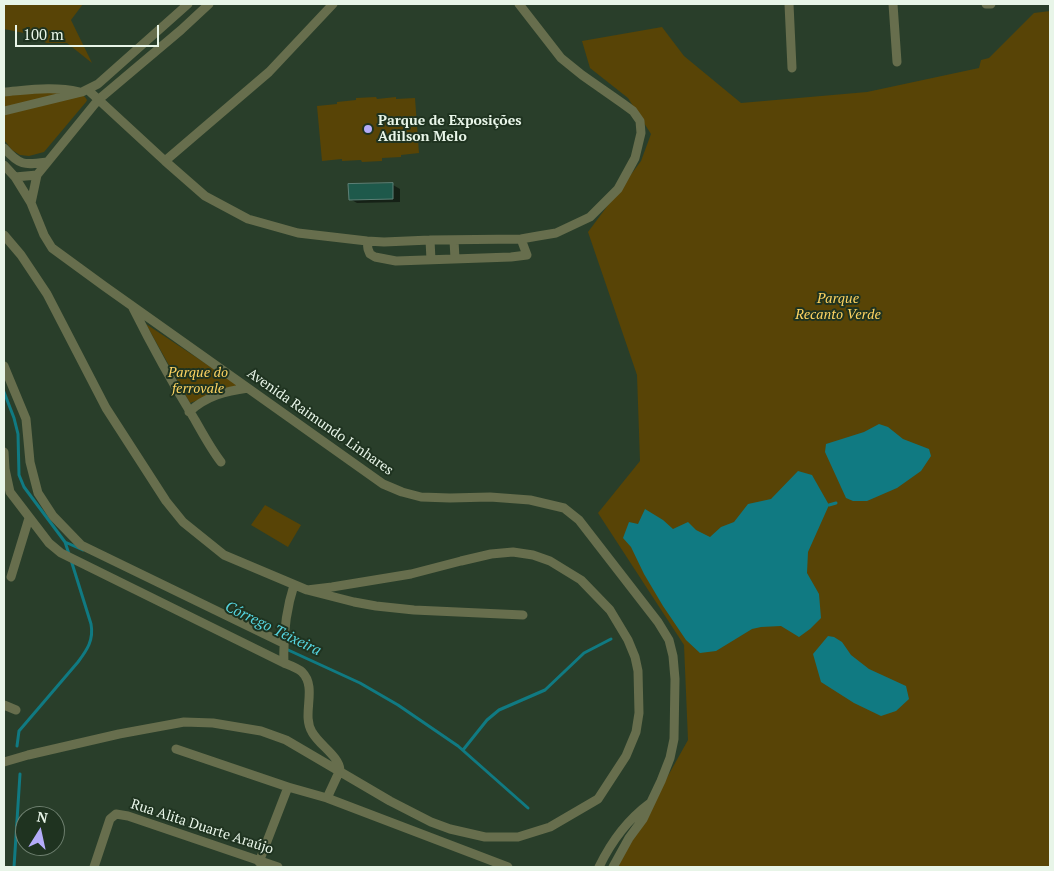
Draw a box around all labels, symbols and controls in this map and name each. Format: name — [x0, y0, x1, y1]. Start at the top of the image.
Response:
scale bar — [18, 15, 161, 47]
text: 100 m — [23, 24, 64, 44]
place label: Parque de Exposições Adilson Melo — [378, 113, 521, 146]
marker: Parque de Exposições Adilson Melo — [362, 123, 374, 135]
park label: Parque Recanto Verde — [795, 291, 881, 324]
park label: Parque do ferrovale — [168, 365, 228, 398]
street label: Avenida Raimundo Linhares — [244, 365, 396, 479]
water label: Córrego Teixeira — [222, 598, 324, 660]
street label: Rua Alita Duarte Araújo — [129, 796, 275, 858]
north arrow — [15, 806, 65, 856]
text: N — [36, 806, 49, 827]

